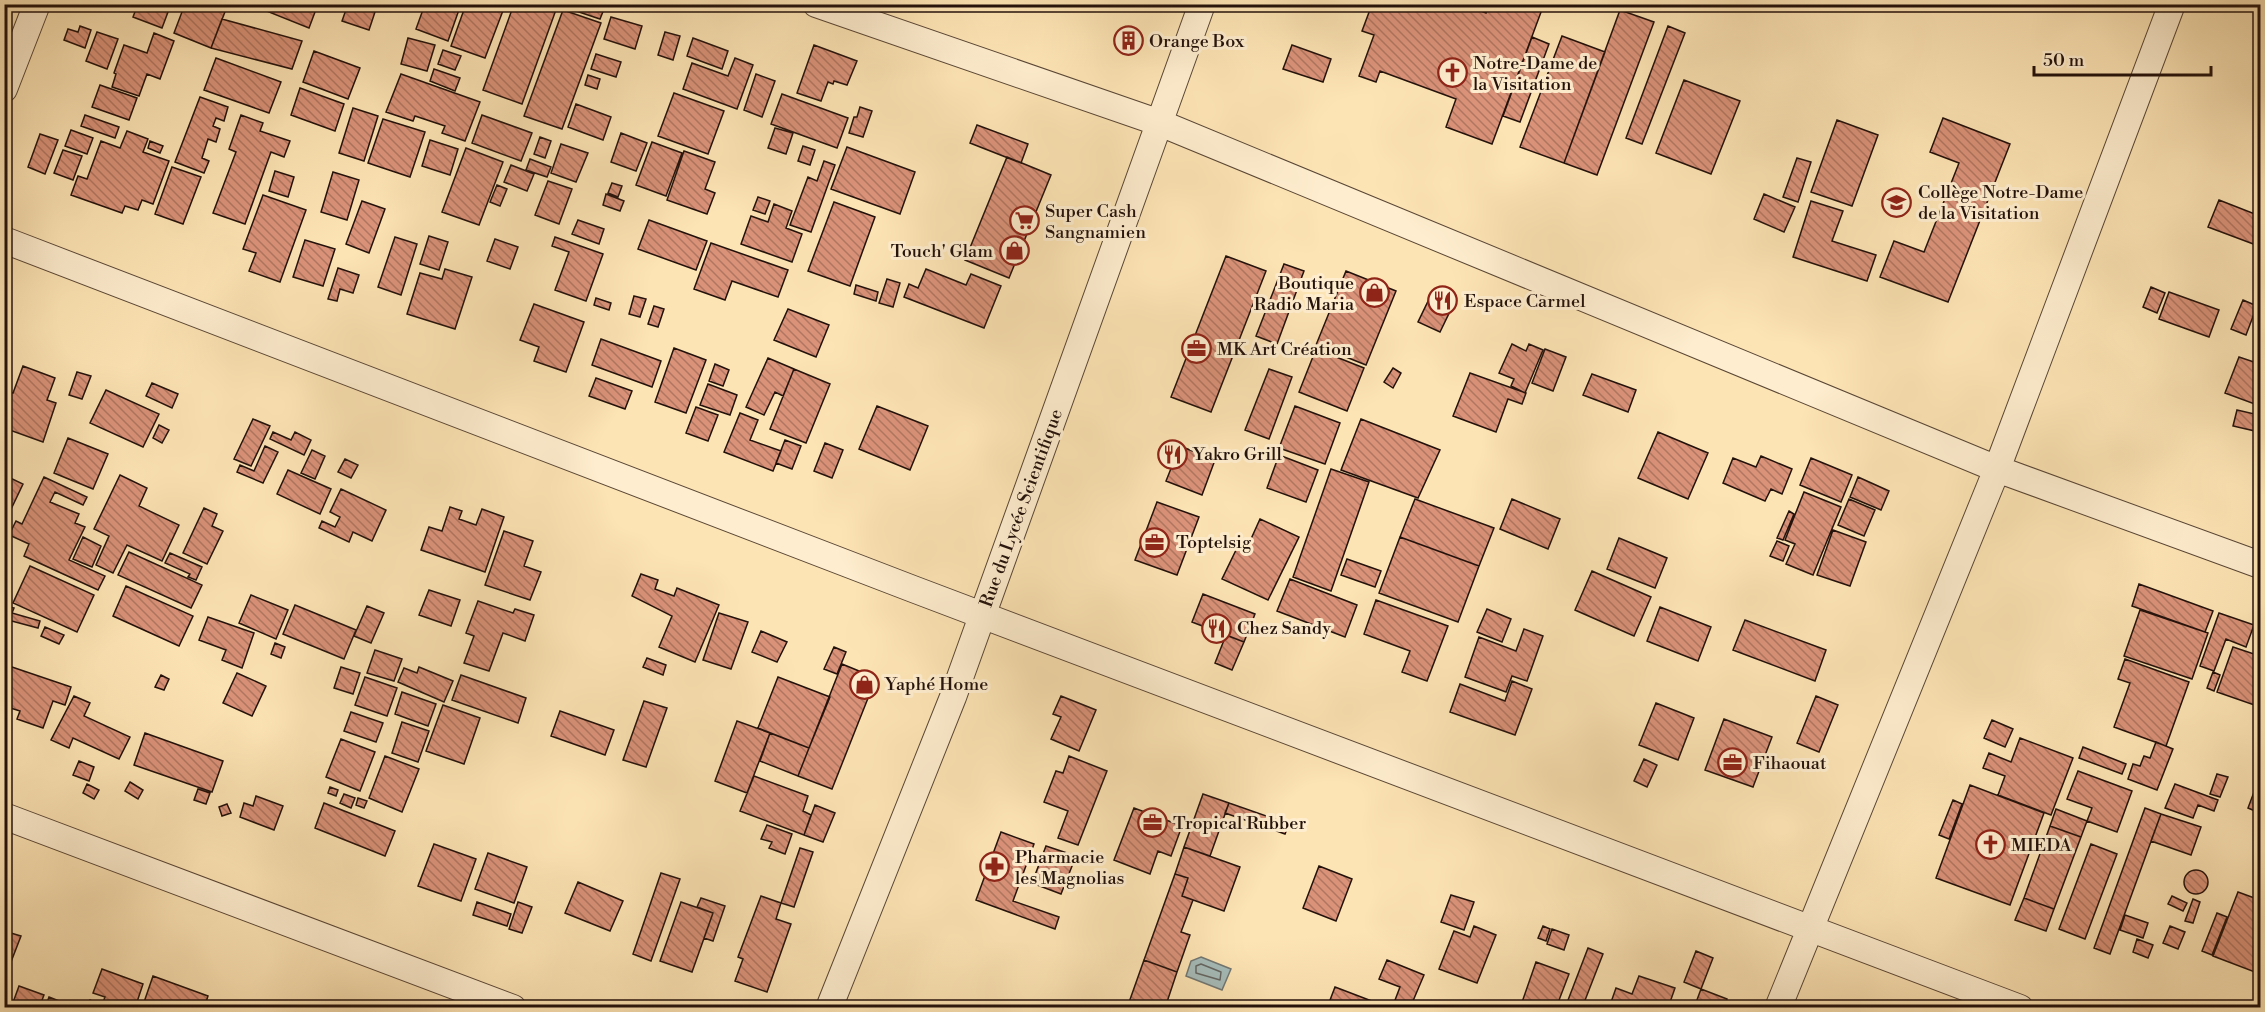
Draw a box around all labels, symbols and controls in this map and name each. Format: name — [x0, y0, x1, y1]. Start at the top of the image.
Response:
building icon: Orange Box — [1112, 25, 1144, 57]
place label: Orange Box — [1149, 30, 1245, 53]
scale bar — [2034, 39, 2211, 77]
text: 50 m — [2043, 49, 2085, 72]
place label: Notre-Dame de la Visitation — [1473, 52, 1597, 96]
church icon: Notre-Dame de la Visitation — [1436, 57, 1468, 89]
place label: Collège Notre-Dame de la Visitation — [1918, 181, 2083, 225]
school or university icon: Collège Notre-Dame de la Visitation — [1881, 186, 1913, 218]
place label: Super Cash Sangnamien — [1045, 200, 1146, 244]
supermarket icon: Super Cash Sangnamien — [1008, 205, 1040, 237]
shop icon: Touch' Glam — [998, 235, 1030, 267]
place label: Touch' Glam — [891, 240, 993, 263]
place label: Boutique Radio Maria — [1254, 272, 1355, 316]
shop icon: Boutique Radio Maria — [1359, 277, 1391, 309]
restaurant icon: Espace Carmel — [1427, 285, 1459, 317]
place label: Espace Carmel — [1464, 290, 1586, 313]
office icon: MK Art Création — [1180, 333, 1212, 365]
place label: MK Art Création — [1217, 338, 1352, 361]
street label: Rue du Lycée Scientifique — [975, 406, 1068, 611]
restaurant icon: Yakro Grill — [1156, 438, 1188, 470]
place label: Yakro Grill — [1192, 443, 1282, 466]
office icon: Toptelsig — [1139, 526, 1171, 558]
place label: Toptelsig — [1176, 531, 1252, 554]
restaurant icon: Chez Sandy — [1200, 612, 1232, 644]
place label: Chez Sandy — [1237, 617, 1331, 640]
shop icon: Yaphé Home — [848, 668, 880, 700]
place label: Yaphé Home — [884, 673, 988, 696]
office icon: Fihaouat — [1716, 747, 1748, 779]
place label: Fihaouat — [1753, 752, 1827, 775]
office icon: Tropical Rubber — [1136, 807, 1168, 839]
place label: Tropical Rubber — [1173, 812, 1306, 835]
church icon: MIEDA — [1974, 829, 2006, 861]
place label: MIEDA — [2011, 834, 2072, 857]
place label: Pharmacie les Magnolias — [1015, 846, 1125, 890]
pharmacy icon: Pharmacie les Magnolias — [978, 851, 1010, 883]

